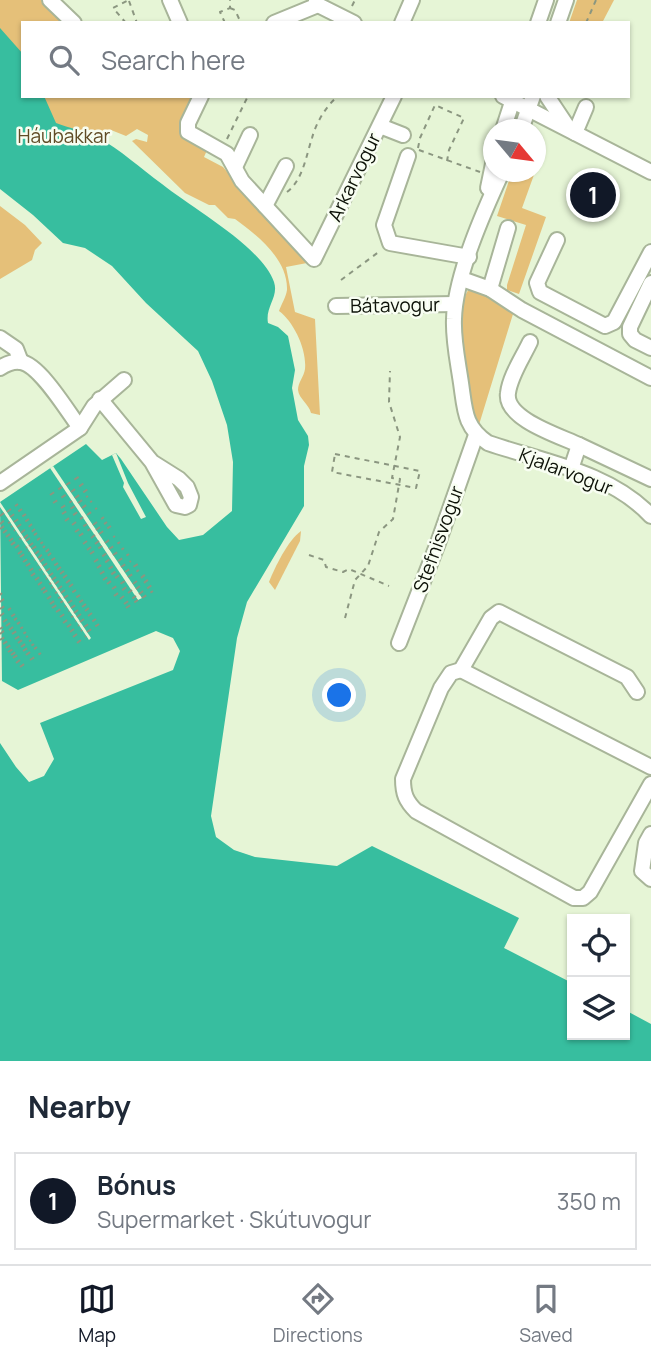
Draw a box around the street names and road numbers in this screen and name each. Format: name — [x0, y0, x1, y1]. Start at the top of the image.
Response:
street label: Arkarvogur — [321, 128, 387, 226]
street label: Bátavogur — [350, 291, 440, 319]
street label: Kjalarvogur — [515, 441, 617, 501]
street label: Stefnisvogur — [407, 482, 469, 596]

